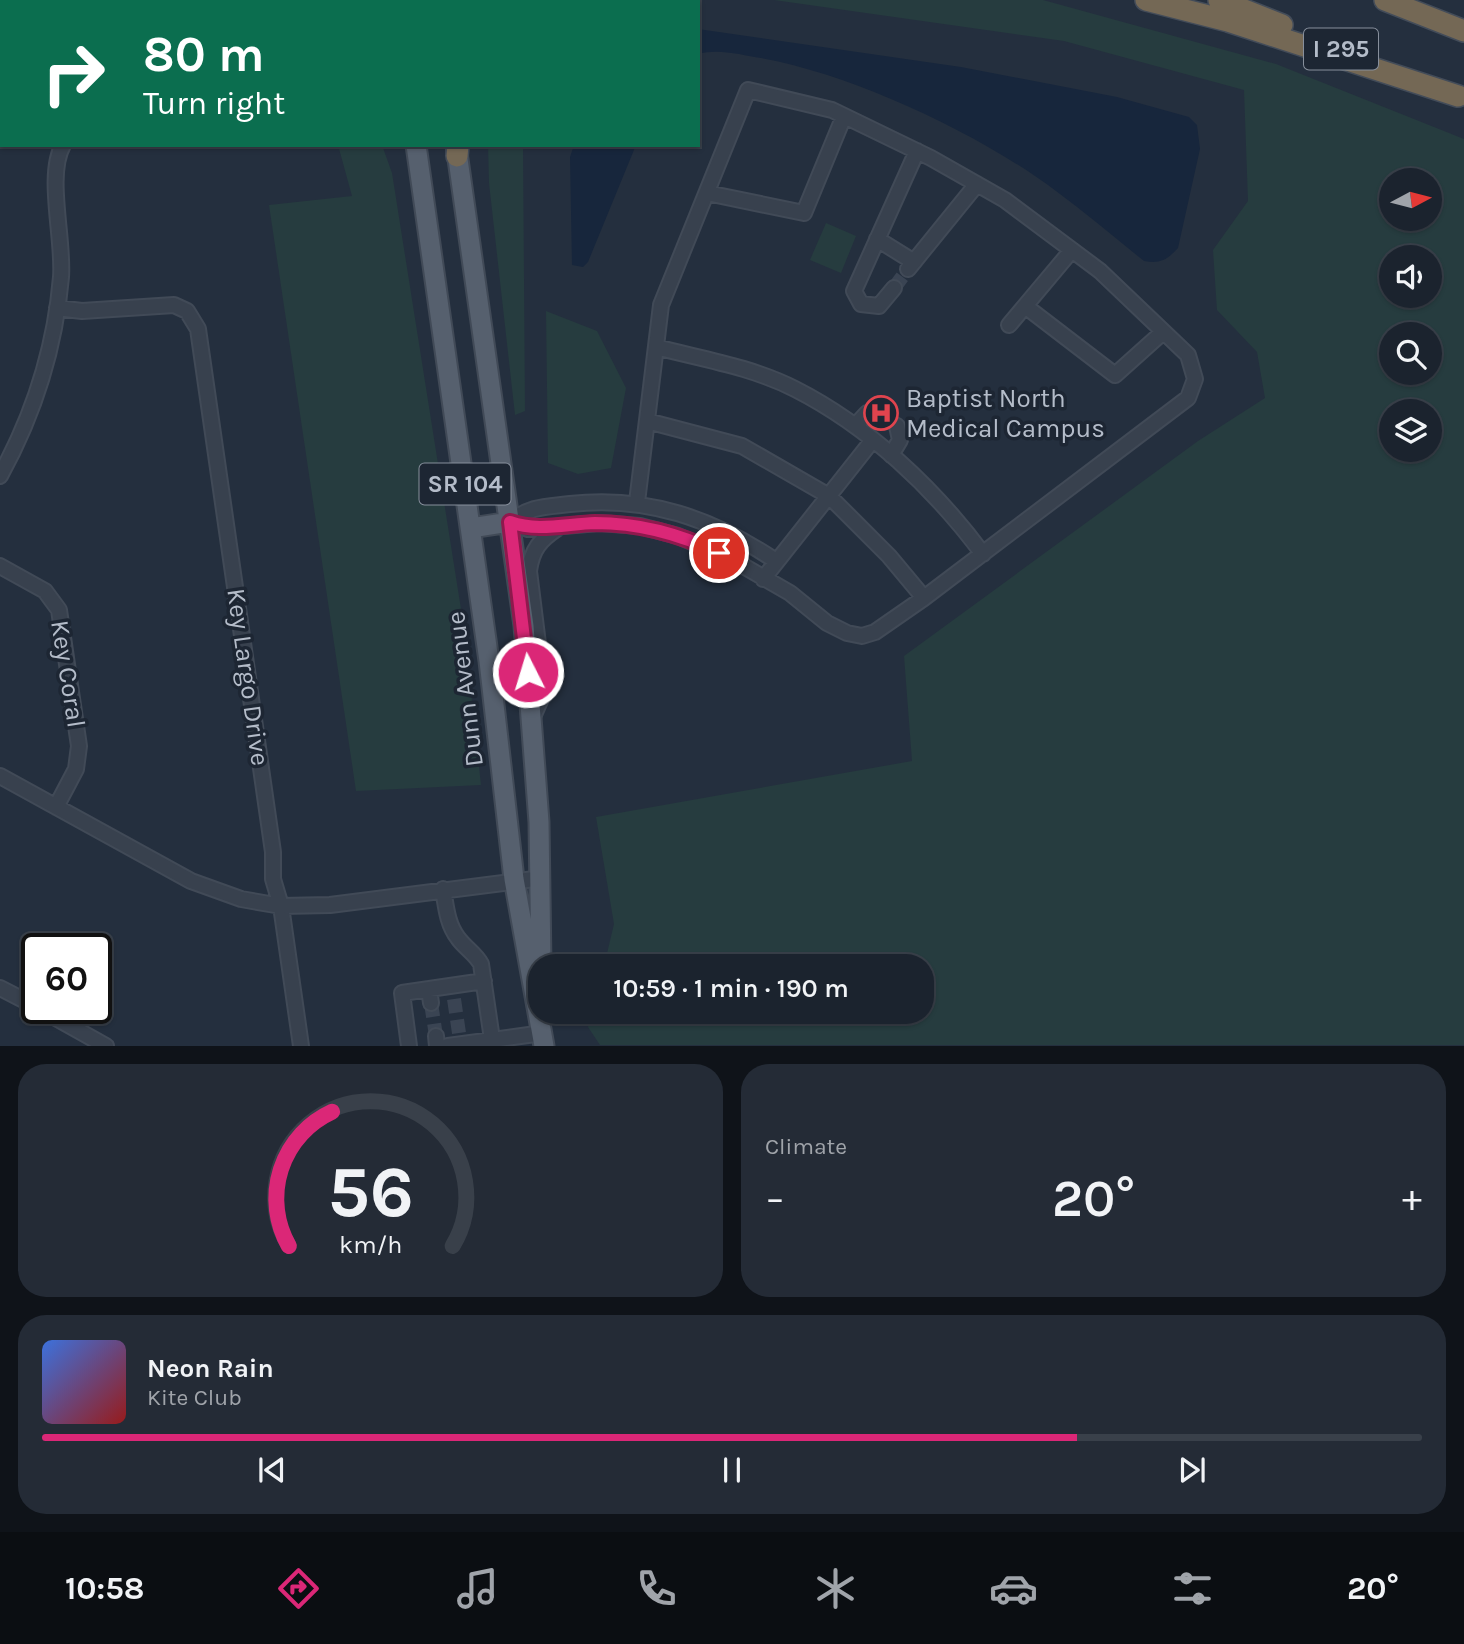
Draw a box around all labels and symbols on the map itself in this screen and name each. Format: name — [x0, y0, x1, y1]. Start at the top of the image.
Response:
road number: I 295 — [1304, 28, 1378, 70]
north arrow — [1379, 168, 1442, 231]
place label: Baptist North Medical Campus — [906, 383, 1105, 444]
hospital icon: Baptist North Medical Campus — [862, 394, 900, 432]
road number: SR 104 — [420, 463, 510, 504]
pin — [689, 523, 749, 583]
street label: Key Largo Drive — [220, 586, 276, 768]
street label: Dunn Avenue — [440, 610, 490, 768]
street label: Key Coral — [44, 618, 92, 730]
position arrow — [491, 635, 565, 709]
speed limit sign: 60 — [21, 933, 112, 1024]

